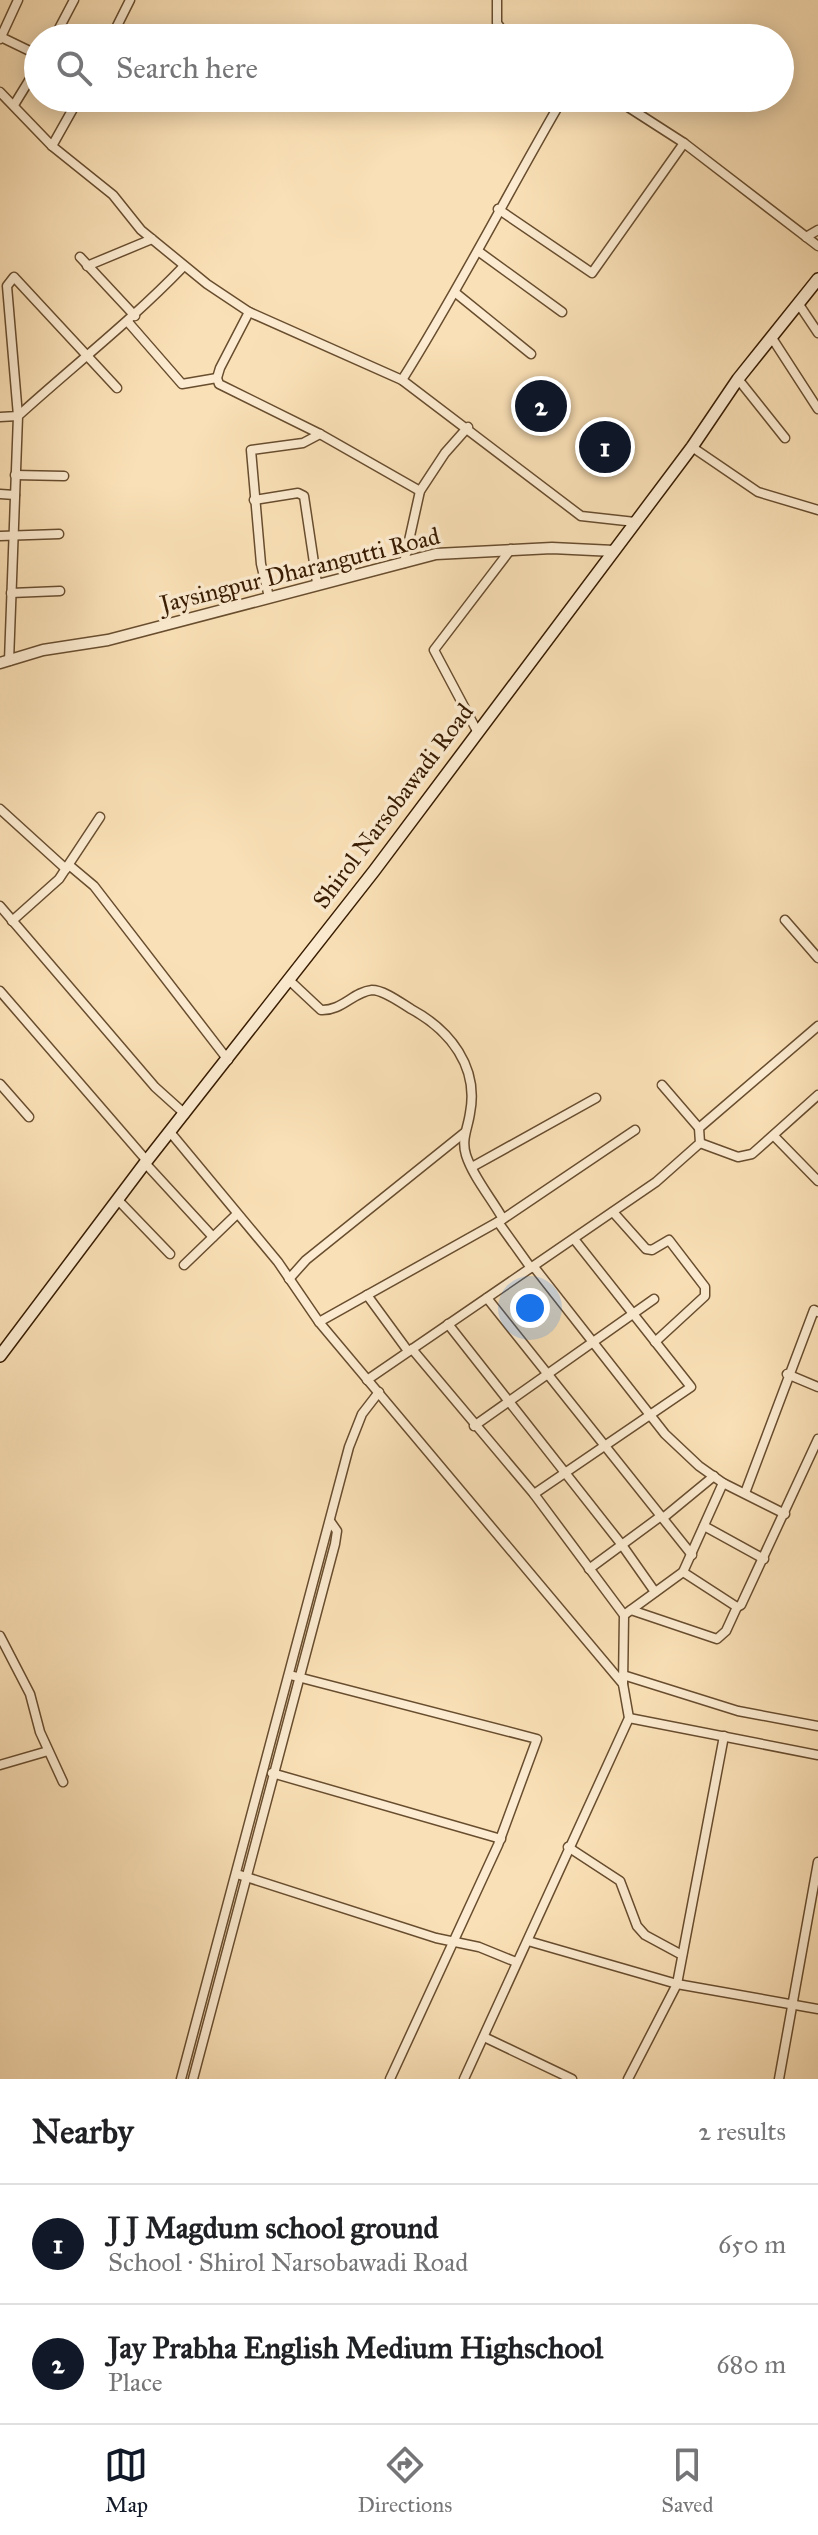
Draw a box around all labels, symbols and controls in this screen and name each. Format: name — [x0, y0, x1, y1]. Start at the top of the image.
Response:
search box — [24, 24, 794, 112]
icon: search — [52, 46, 96, 90]
text: Search here — [116, 50, 258, 86]
pin: 2 — [515, 376, 567, 436]
pin: 1 — [579, 417, 631, 477]
street label: Jaysingpur Dharangutti Road — [154, 521, 443, 620]
street label: Shirol Narsobawadi Road — [306, 698, 480, 914]
your location — [510, 1288, 550, 1328]
text: Nearby — [32, 2111, 134, 2152]
text: 2 results — [698, 2115, 786, 2147]
text: J J Magdum school ground — [108, 2210, 438, 2246]
text: 1 — [53, 2228, 63, 2260]
text: 650 m — [718, 2228, 786, 2260]
text: School · Shirol Narsobawadi Road — [108, 2246, 468, 2278]
text: Jay Prabha English Medium Highschool — [108, 2330, 603, 2366]
text: 2 — [52, 2348, 64, 2380]
text: 680 m — [716, 2348, 786, 2380]
text: Place — [108, 2366, 163, 2398]
tab: Map — [104, 2443, 148, 2518]
tab: Directions — [357, 2443, 452, 2518]
tab: Saved — [661, 2443, 713, 2518]

